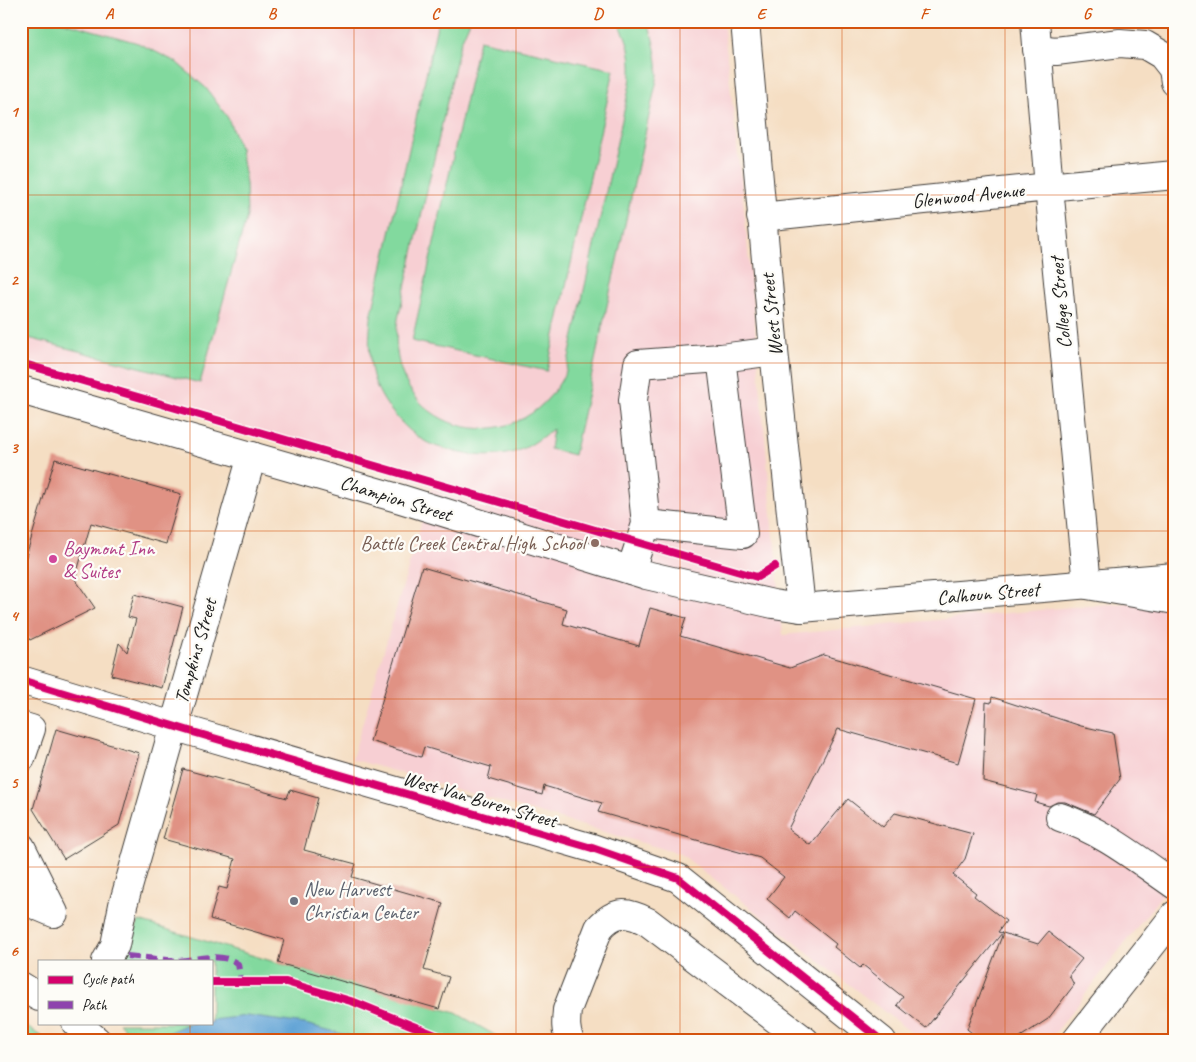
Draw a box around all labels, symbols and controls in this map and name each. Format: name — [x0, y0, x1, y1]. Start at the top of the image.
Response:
text: A — [105, 4, 115, 24]
text: B — [268, 4, 278, 24]
text: C — [431, 4, 441, 24]
text: D — [593, 4, 604, 24]
text: E — [757, 4, 768, 24]
text: F — [920, 4, 931, 24]
text: G — [1083, 4, 1093, 24]
text: 1 — [10, 102, 19, 122]
street label: Glenwood Avenue — [911, 177, 1027, 214]
street label: College Street — [1044, 253, 1077, 350]
text: 2 — [10, 270, 19, 290]
street label: West Street — [755, 270, 788, 357]
text: 3 — [10, 438, 19, 458]
street label: Champion Street — [337, 470, 457, 528]
place label: Battle Creek Central High School — [361, 531, 589, 556]
place label: Baymont Inn & Suites — [63, 536, 155, 584]
marker: Battle Creek Central High School — [589, 537, 601, 549]
marker: Baymont Inn & Suites — [47, 553, 59, 565]
street label: Calhoun Street — [936, 576, 1044, 610]
street label: Tompkins Street — [169, 593, 223, 707]
text: 4 — [10, 606, 19, 626]
street label: West Van Buren Street — [400, 766, 562, 834]
text: 5 — [11, 773, 20, 793]
place label: New Harvest Christian Center — [304, 877, 420, 925]
marker: New Harvest Christian Center — [288, 895, 300, 907]
text: 6 — [10, 941, 19, 961]
legend — [38, 960, 212, 1024]
text: Cycle path — [82, 970, 134, 989]
text: Path — [82, 996, 108, 1015]

